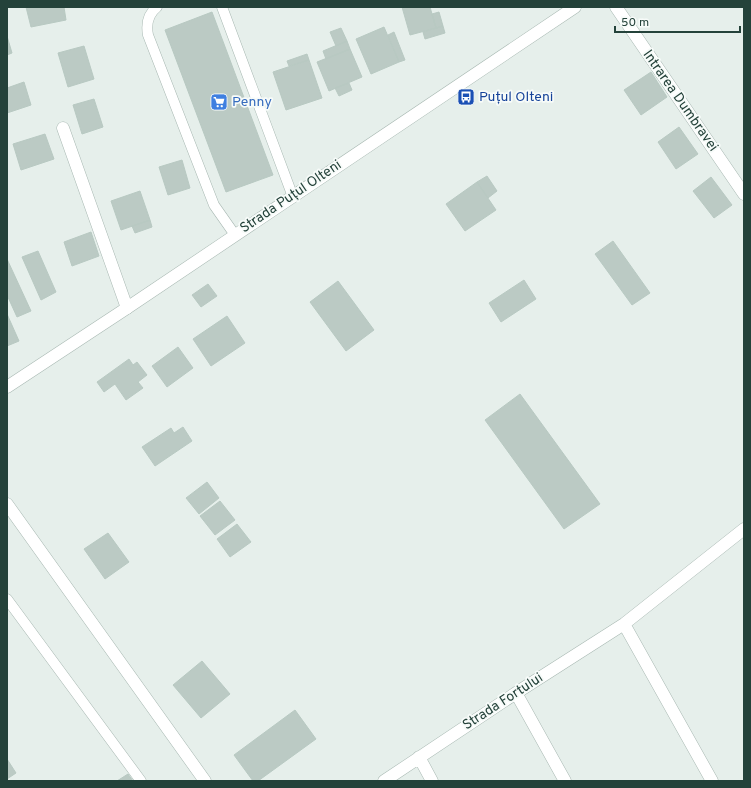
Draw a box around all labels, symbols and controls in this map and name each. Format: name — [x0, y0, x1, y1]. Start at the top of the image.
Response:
scale bar — [615, 8, 740, 34]
text: 50 m — [621, 15, 649, 31]
street label: Intrarea Dumbravei — [639, 47, 721, 155]
bus stop icon: Puțul Olteni — [456, 87, 476, 107]
place label: Puțul Olteni — [479, 89, 553, 106]
supermarket icon: Penny — [209, 92, 229, 112]
place label: Penny — [232, 94, 272, 111]
street label: Strada Puțul Olteni — [237, 157, 345, 237]
street label: Strada Fortului — [460, 670, 546, 734]

